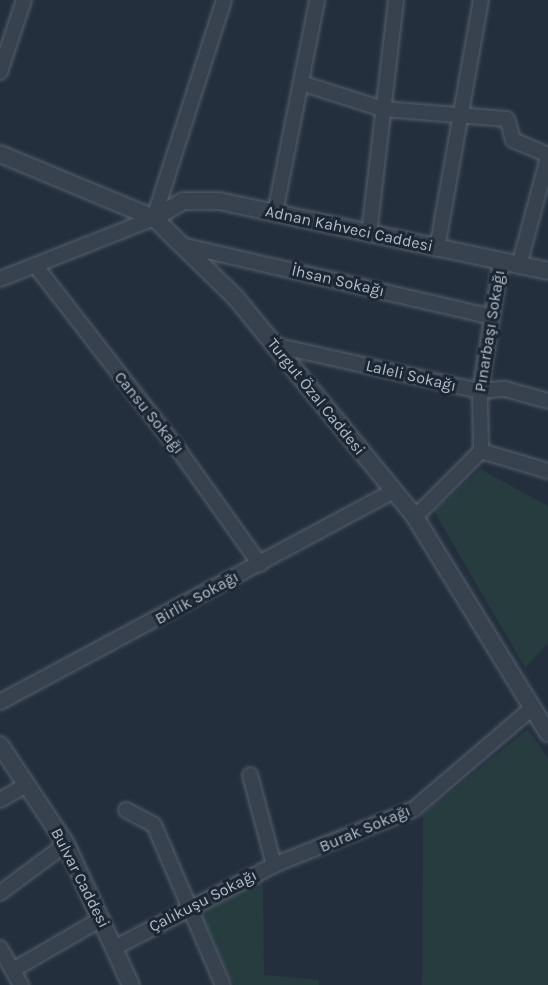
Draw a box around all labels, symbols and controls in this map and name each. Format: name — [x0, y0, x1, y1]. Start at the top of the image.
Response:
street label: Adnan Kahveci Caddesi — [263, 202, 435, 256]
street label: İhsan Sokağı — [290, 261, 386, 301]
street label: Pınarbaşı Sokağı — [471, 269, 509, 393]
street label: Turgut Özal Caddesi — [263, 335, 369, 459]
street label: Laleli Sokağı — [364, 356, 458, 396]
street label: Cansu Sokağı — [110, 368, 188, 458]
street label: Birlik Sokağı — [152, 567, 242, 629]
street label: Burak Sokağı — [317, 801, 413, 857]
street label: Bulvar Caddesi — [47, 825, 113, 931]
street label: Çalıkuşu Sokağı — [146, 866, 260, 936]

